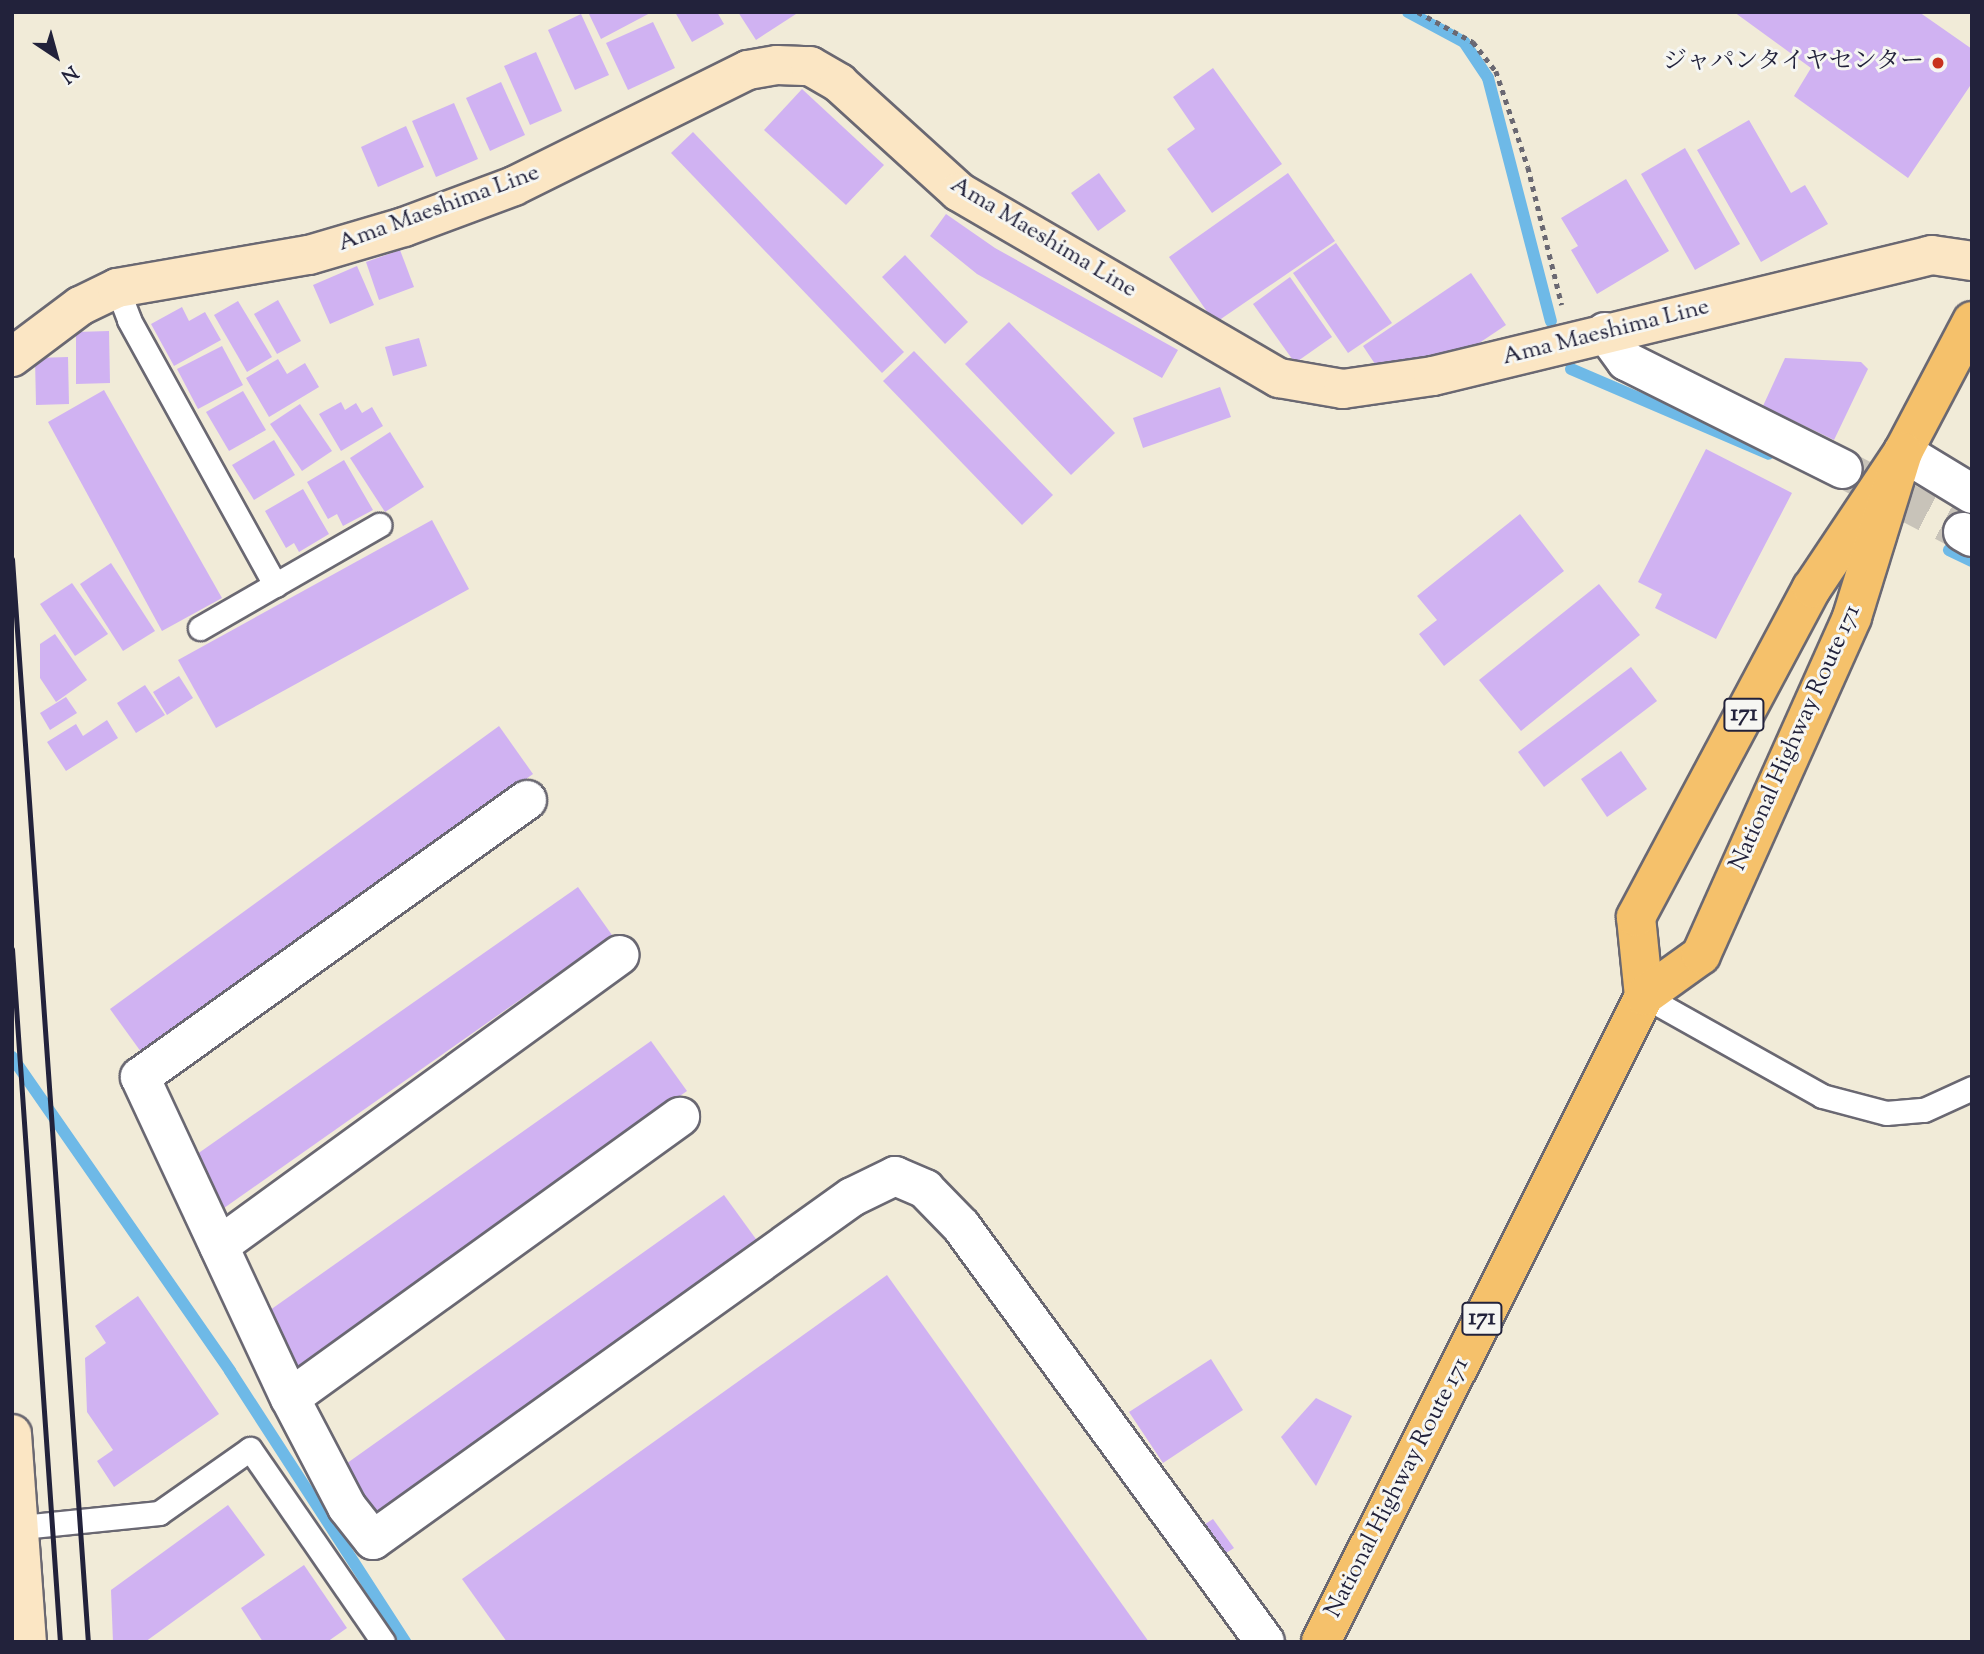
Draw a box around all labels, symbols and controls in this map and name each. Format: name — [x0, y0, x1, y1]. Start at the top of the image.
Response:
north arrow — [21, 21, 91, 91]
place label: ジャパンタイヤセンター — [1660, 49, 1924, 77]
marker: ジャパンタイヤセンター — [1930, 55, 1946, 71]
text: N — [55, 58, 83, 89]
street label: Ama Maeshima Line — [334, 159, 544, 259]
street label: Ama Maeshima Line — [945, 171, 1141, 305]
street label: Ama Maeshima Line — [1500, 293, 1712, 373]
street label: National Highway Route 171 — [1724, 600, 1868, 876]
road number: 171 — [1723, 695, 1765, 734]
road number: 171 — [1461, 1300, 1503, 1338]
street label: National Highway Route 171 — [1320, 1353, 1476, 1623]

